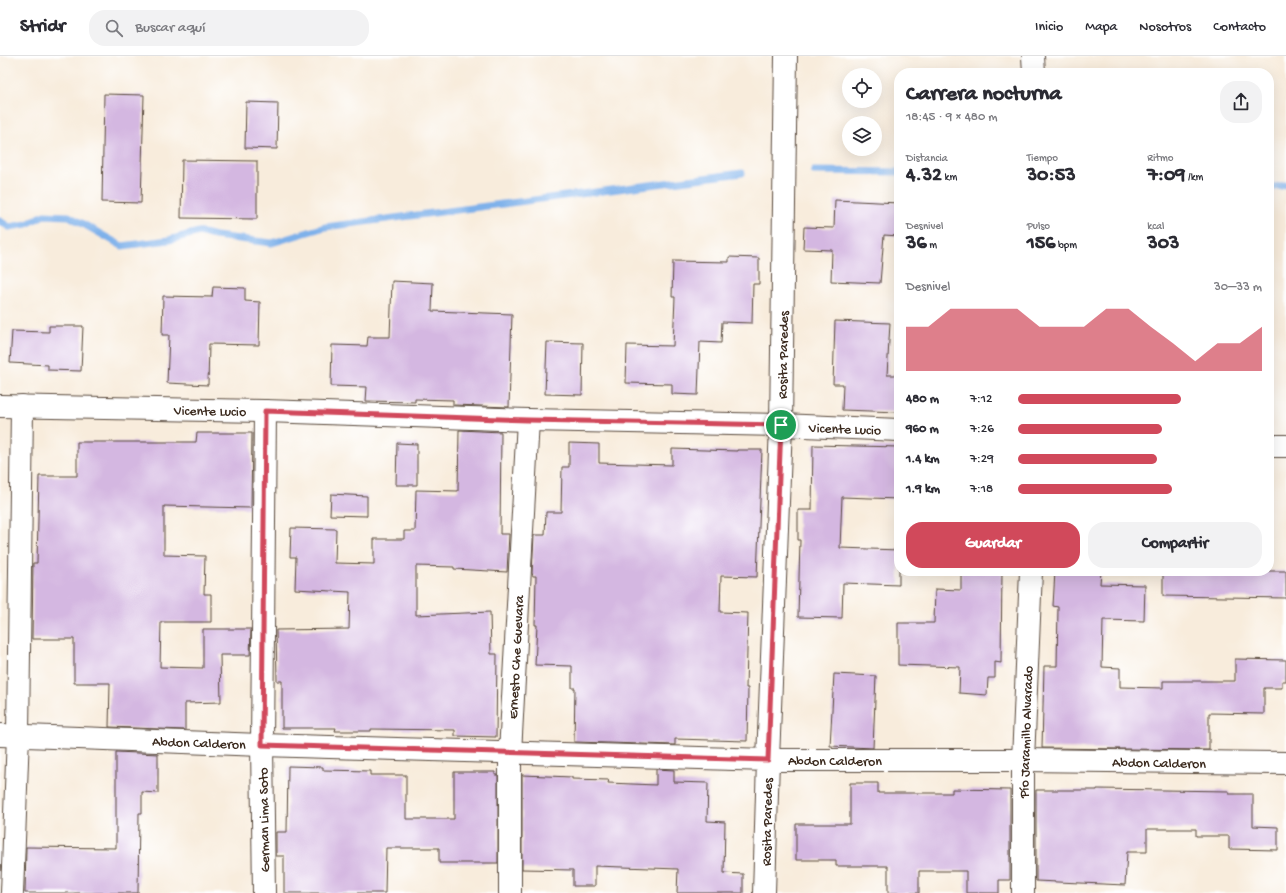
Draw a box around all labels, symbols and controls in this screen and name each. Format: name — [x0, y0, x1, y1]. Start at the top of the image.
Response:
search box — [89, 10, 369, 46]
text: Stridr — [20, 16, 65, 39]
icon: search — [103, 17, 125, 39]
text: Buscar aquí — [135, 19, 205, 37]
text: Inicio — [1035, 19, 1063, 36]
text: Mapa — [1085, 19, 1117, 36]
text: Nosotros — [1139, 19, 1191, 36]
text: Contacto — [1213, 19, 1266, 36]
map controls — [842, 68, 882, 156]
button: locate — [842, 68, 882, 108]
button: share — [1220, 81, 1262, 123]
text: Carrera nocturna — [906, 82, 1061, 108]
text: 18:45 · 9 × 480 m — [906, 110, 998, 125]
button: layers — [842, 116, 882, 156]
text: Distancia — [906, 153, 948, 165]
text: Tiempo — [1027, 153, 1058, 165]
text: Ritmo — [1147, 153, 1174, 165]
text: 4.32 — [906, 165, 942, 188]
text: 30:53 — [1027, 165, 1076, 188]
text: 7:09 — [1147, 165, 1185, 188]
text: km — [942, 172, 957, 184]
text: /km — [1185, 172, 1203, 184]
text: Desnivel — [906, 221, 943, 233]
text: Pulso — [1027, 221, 1050, 233]
text: kcal — [1147, 221, 1165, 233]
text: 36 — [906, 233, 927, 256]
text: 156 — [1027, 233, 1055, 256]
text: 303 — [1147, 233, 1179, 256]
text: m — [927, 240, 937, 252]
text: bpm — [1055, 240, 1077, 252]
text: Desnivel — [906, 280, 950, 295]
text: 30–33 m — [1214, 280, 1262, 295]
street label: Rosita Paredes — [775, 310, 794, 399]
text: 480 m — [906, 392, 939, 407]
text: 7:12 — [970, 392, 992, 407]
street label: Vicente Lucio — [173, 403, 246, 422]
pin — [764, 408, 798, 442]
icon: arrive — [770, 414, 792, 436]
street label: Vicente Lucio — [807, 421, 881, 440]
text: 960 m — [906, 422, 939, 437]
text: 7:26 — [970, 422, 994, 437]
text: 1.4 km — [906, 452, 940, 467]
text: 7:29 — [970, 452, 994, 467]
text: 1.9 km — [906, 482, 940, 497]
text: 7:18 — [970, 482, 993, 497]
button: Guardar — [906, 522, 1080, 568]
button: Compartir — [1088, 522, 1262, 568]
street label: Ernesto Che Guevara — [506, 594, 529, 719]
street label: Pío Jaramillo Alvarado — [1017, 666, 1038, 800]
street label: Abdon Calderon — [152, 734, 246, 755]
street label: Abdon Calderon — [788, 754, 882, 771]
street label: Abdon Calderon — [1112, 755, 1206, 774]
street label: German Lima Soto — [256, 768, 275, 872]
street label: Rosita Paredes — [759, 777, 778, 866]

